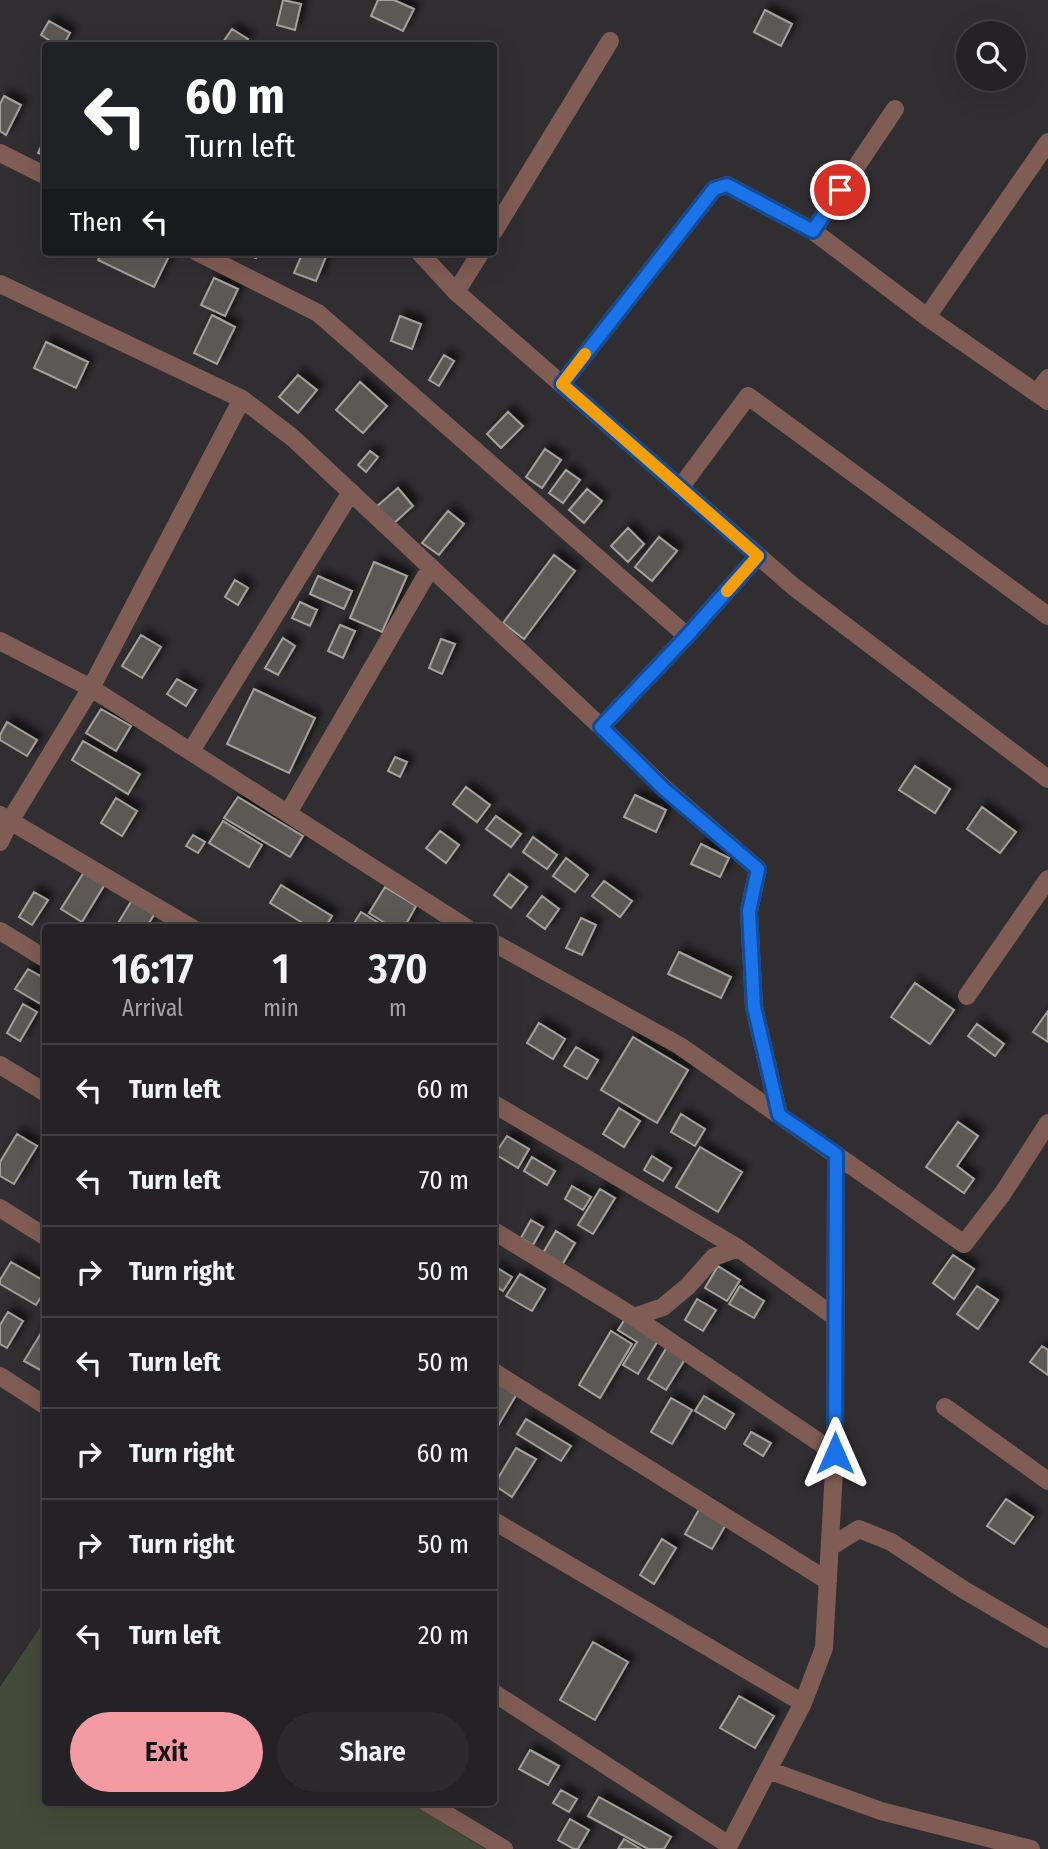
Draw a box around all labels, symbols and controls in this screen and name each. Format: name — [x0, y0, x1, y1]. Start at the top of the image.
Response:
map controls — [956, 21, 1026, 91]
button: search — [956, 21, 1026, 91]
text: 60 m — [185, 67, 285, 126]
icon: left — [70, 70, 161, 161]
text: Turn left — [185, 127, 295, 165]
pin — [810, 160, 870, 220]
icon: arrive — [821, 171, 859, 209]
icon: left — [136, 203, 174, 241]
text: Then — [70, 207, 122, 238]
text: 16:17 — [111, 944, 194, 994]
text: 1 — [272, 944, 290, 994]
text: 370 — [368, 944, 428, 994]
text: Arrival — [122, 994, 183, 1022]
text: min — [263, 994, 299, 1022]
text: m — [389, 994, 407, 1022]
icon: left — [70, 1071, 108, 1109]
text: Turn left — [129, 1074, 221, 1105]
text: 60 m — [416, 1074, 469, 1105]
icon: left — [70, 1162, 108, 1200]
text: Turn left — [129, 1165, 221, 1196]
text: 70 m — [419, 1165, 469, 1196]
icon: right — [70, 1253, 108, 1291]
text: Turn right — [129, 1256, 235, 1287]
text: 50 m — [417, 1256, 469, 1287]
icon: left — [70, 1344, 108, 1382]
text: Turn left — [129, 1347, 221, 1378]
text: 50 m — [417, 1347, 469, 1378]
position arrow — [798, 1416, 872, 1490]
icon: right — [70, 1435, 108, 1473]
text: Turn right — [129, 1438, 235, 1469]
text: 60 m — [416, 1438, 469, 1469]
icon: right — [70, 1526, 108, 1564]
text: Turn right — [129, 1529, 235, 1560]
text: 50 m — [417, 1529, 469, 1560]
icon: left — [70, 1617, 108, 1655]
text: Turn left — [129, 1620, 221, 1651]
text: 20 m — [418, 1620, 469, 1651]
button: Exit — [70, 1712, 263, 1792]
button: Share — [277, 1712, 469, 1792]

